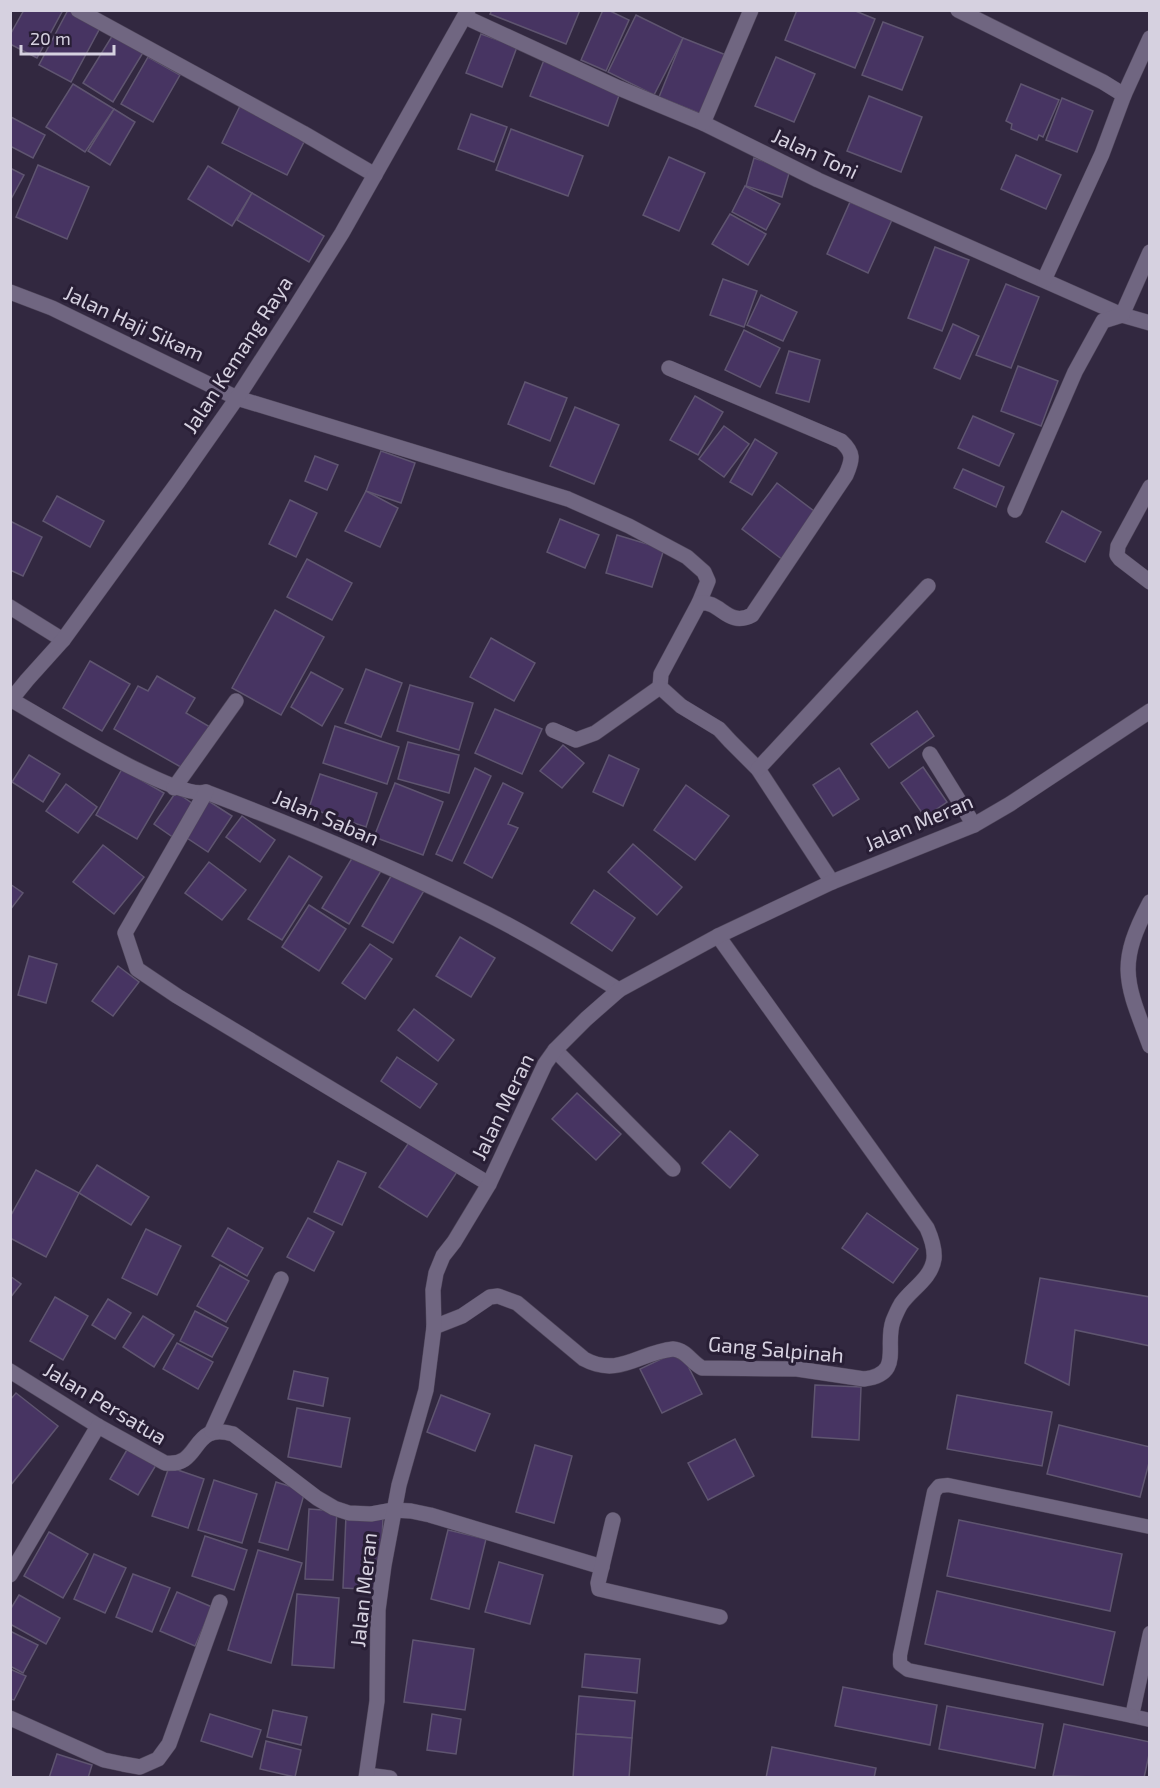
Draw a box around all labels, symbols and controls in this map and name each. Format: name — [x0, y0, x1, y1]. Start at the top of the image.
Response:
scale bar — [21, 18, 114, 56]
text: 20 m — [30, 27, 71, 49]
street label: Jalan Toni — [769, 122, 863, 183]
street label: Jalan Kemang Raya — [177, 271, 297, 437]
street label: Jalan Haji Sikam — [60, 279, 209, 367]
street label: Jalan Saban — [270, 783, 383, 850]
street label: Jalan Meran — [861, 788, 976, 856]
street label: Jalan Meran — [465, 1049, 538, 1164]
street label: Gang Salpinah — [707, 1330, 845, 1367]
street label: Jalan Persatua — [40, 1356, 172, 1449]
street label: Jalan Meran — [344, 1531, 381, 1648]

